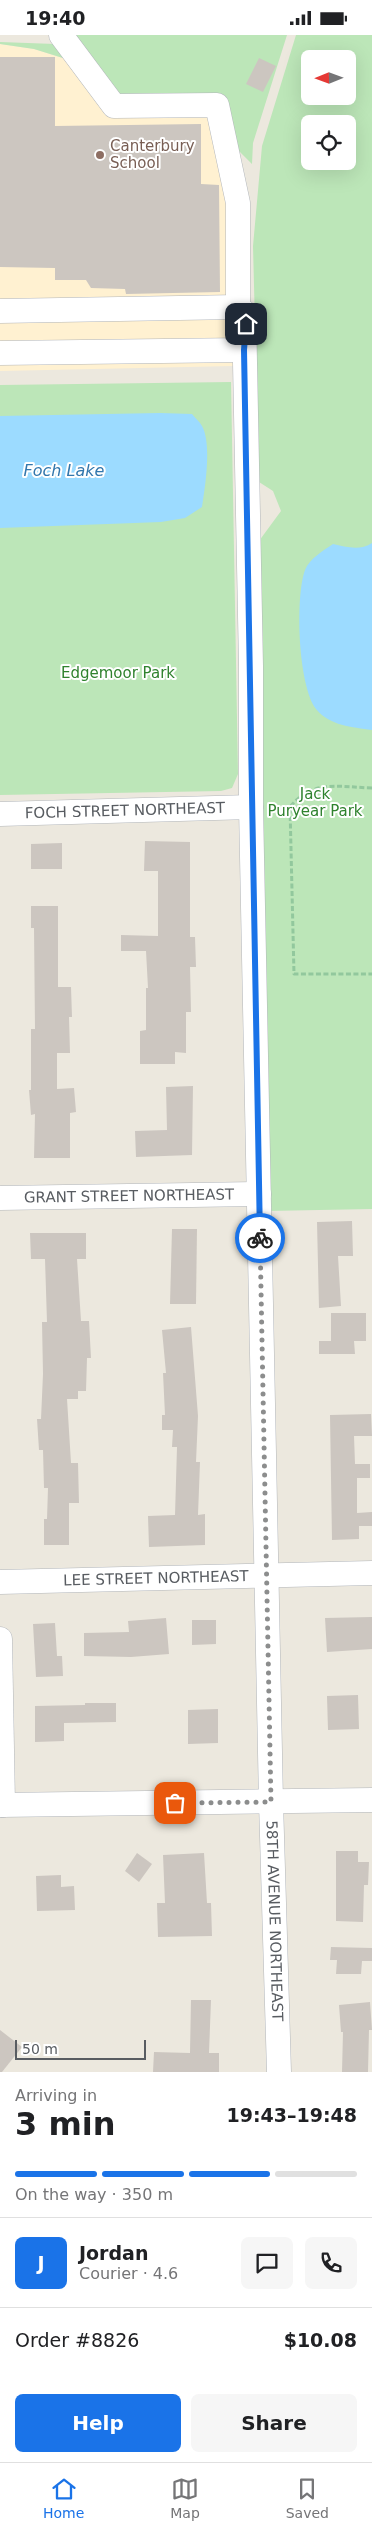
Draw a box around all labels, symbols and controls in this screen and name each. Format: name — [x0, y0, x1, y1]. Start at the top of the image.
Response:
text: 19:40 — [25, 7, 85, 29]
north arrow — [301, 50, 356, 105]
map controls — [301, 50, 356, 170]
button: locate — [301, 115, 356, 170]
place label: Canterbury School — [110, 137, 195, 172]
marker: Canterbury School — [94, 149, 106, 161]
pin — [225, 303, 267, 345]
icon: home — [232, 310, 260, 338]
water label: Foch Lake — [24, 461, 105, 480]
park label: Edgemoor Park — [61, 664, 175, 682]
park label: Jack Puryear Park — [267, 785, 363, 820]
street label: FOCH STREET NORTHEAST — [25, 799, 226, 822]
street label: GRANT STREET NORTHEAST — [24, 1185, 235, 1207]
courier — [235, 1213, 285, 1263]
icon: bike — [246, 1224, 274, 1252]
street label: LEE STREET NORTHEAST — [63, 1567, 250, 1589]
pin — [154, 1782, 196, 1824]
icon: bag — [161, 1789, 189, 1817]
street label: 58TH AVENUE NORTHEAST — [263, 1820, 287, 2022]
scale bar — [15, 2037, 146, 2060]
text: 50 m — [22, 2041, 58, 2057]
text: Arriving in — [15, 2086, 97, 2105]
text: 19:43–19:48 — [227, 2104, 357, 2126]
text: 3 min — [15, 2105, 116, 2143]
text: On the way · 350 m — [15, 2185, 173, 2204]
button: chat — [241, 2237, 293, 2289]
button: phone — [305, 2237, 357, 2289]
text: Jordan — [79, 2242, 148, 2264]
text: J — [37, 2252, 45, 2274]
text: Courier · 4.6 — [79, 2264, 178, 2283]
text: Order #8826 — [15, 2329, 139, 2351]
text: $10.08 — [284, 2329, 357, 2351]
button: Help — [15, 2394, 181, 2452]
button: Share — [191, 2394, 357, 2452]
tab: Home — [43, 2475, 84, 2521]
tab: Map — [170, 2475, 200, 2521]
tab: Saved — [286, 2475, 329, 2521]

